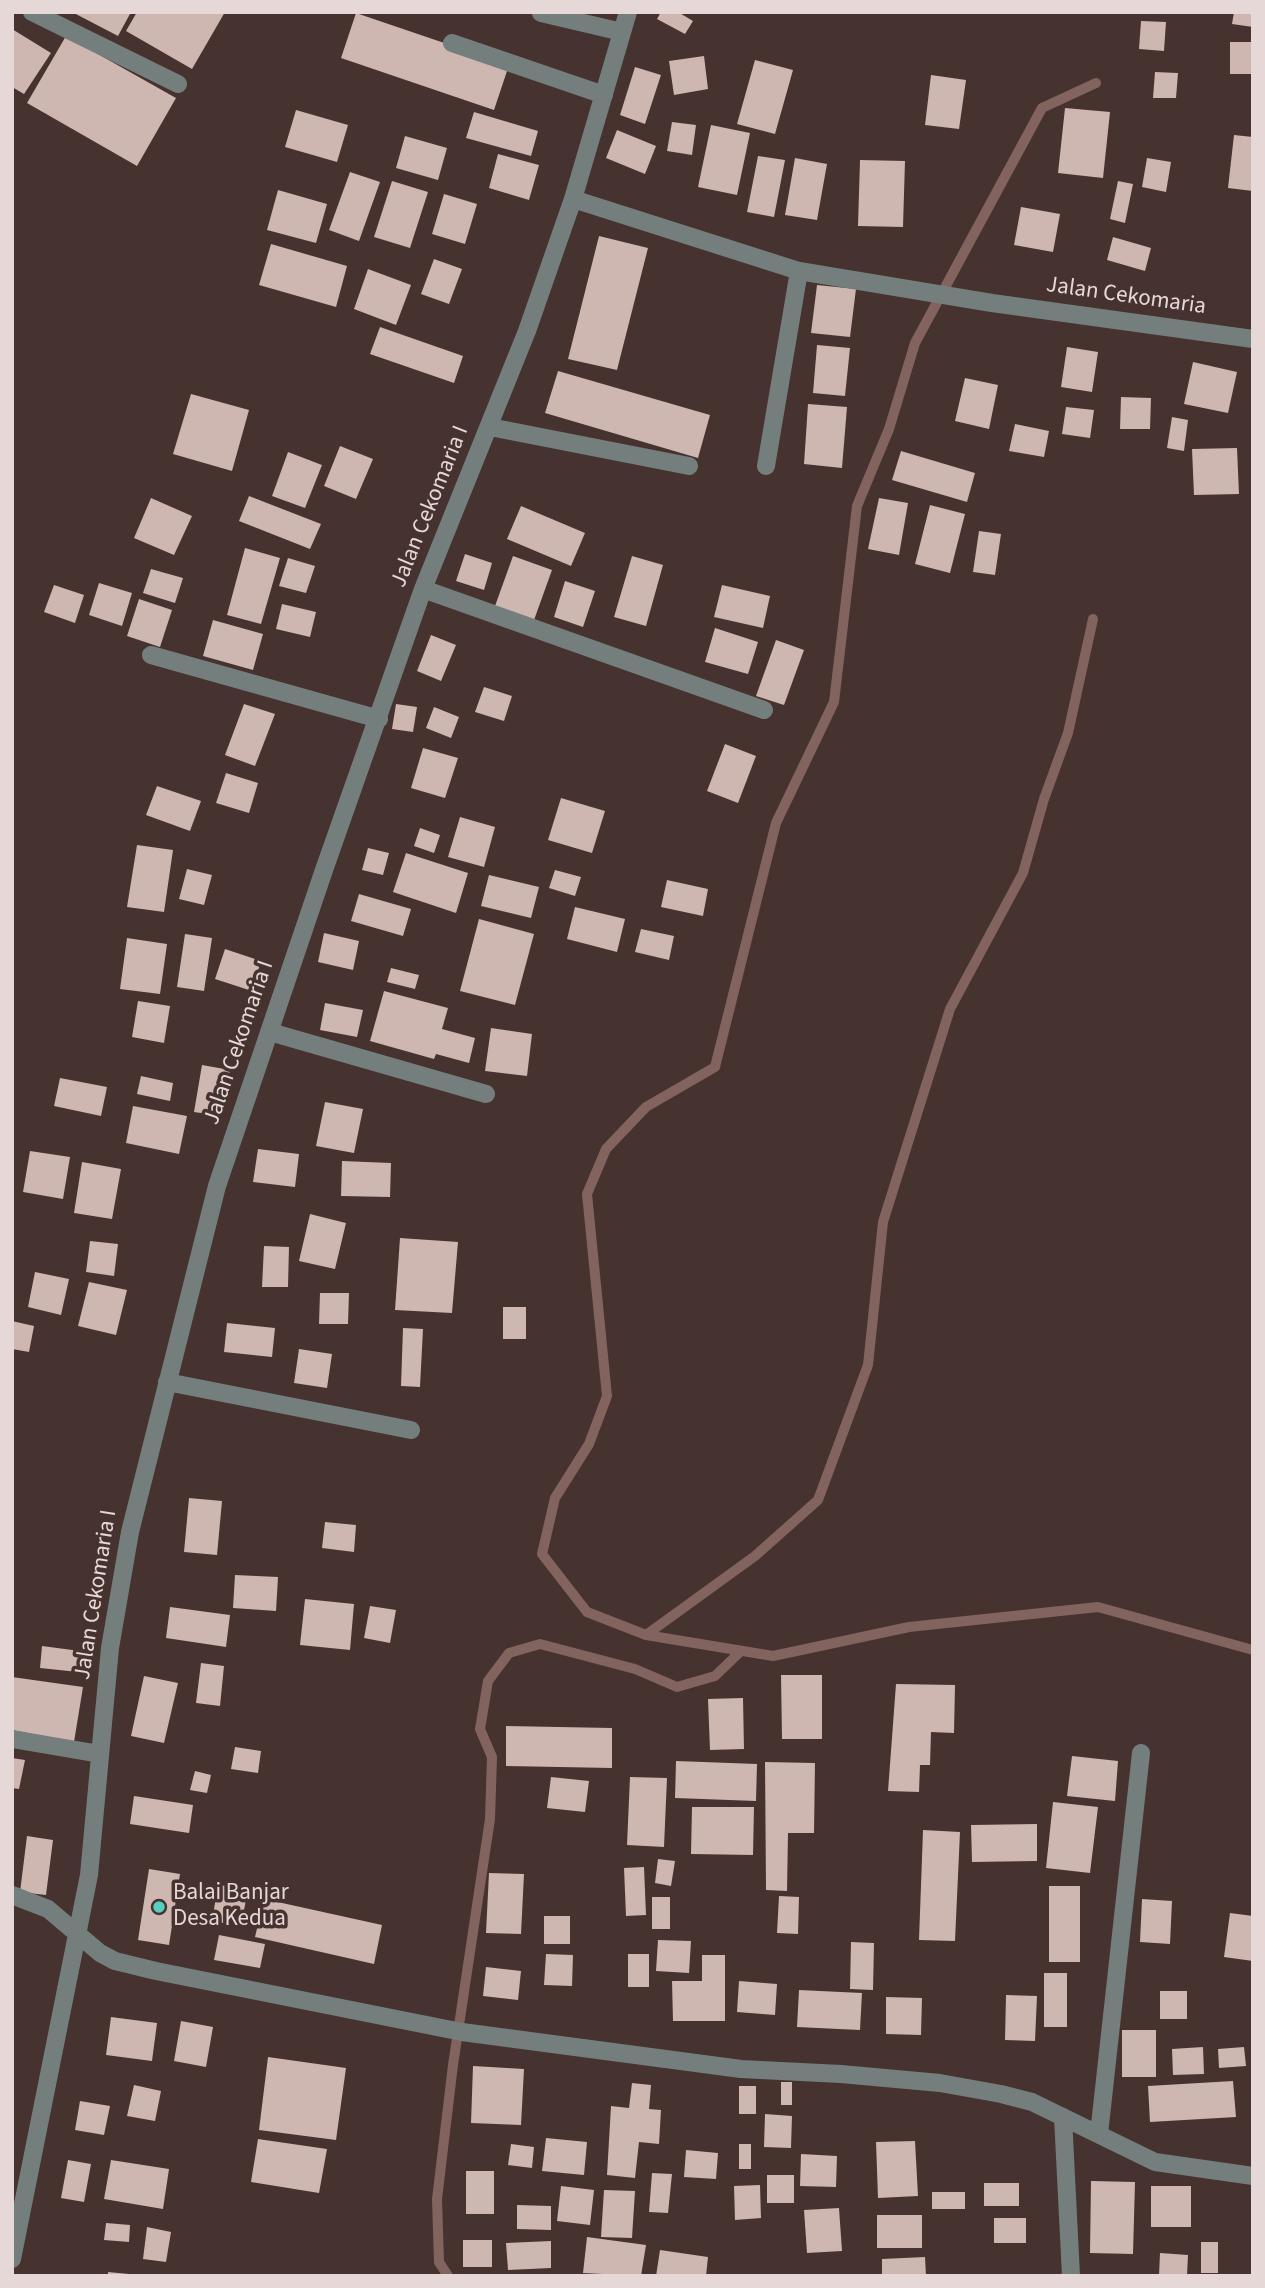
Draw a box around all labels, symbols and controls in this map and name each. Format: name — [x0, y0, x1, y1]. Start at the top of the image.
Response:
street label: Jalan Cekomaria — [1044, 272, 1208, 322]
street label: Jalan Cekomaria I — [386, 422, 476, 592]
street label: Jalan Cekomaria I — [199, 957, 281, 1129]
street label: Jalan Cekomaria I — [70, 1508, 124, 1682]
place label: Balai Banjar Desa Kedua — [173, 1880, 289, 1934]
marker: Balai Banjar Desa Kedua — [151, 1899, 167, 1915]

